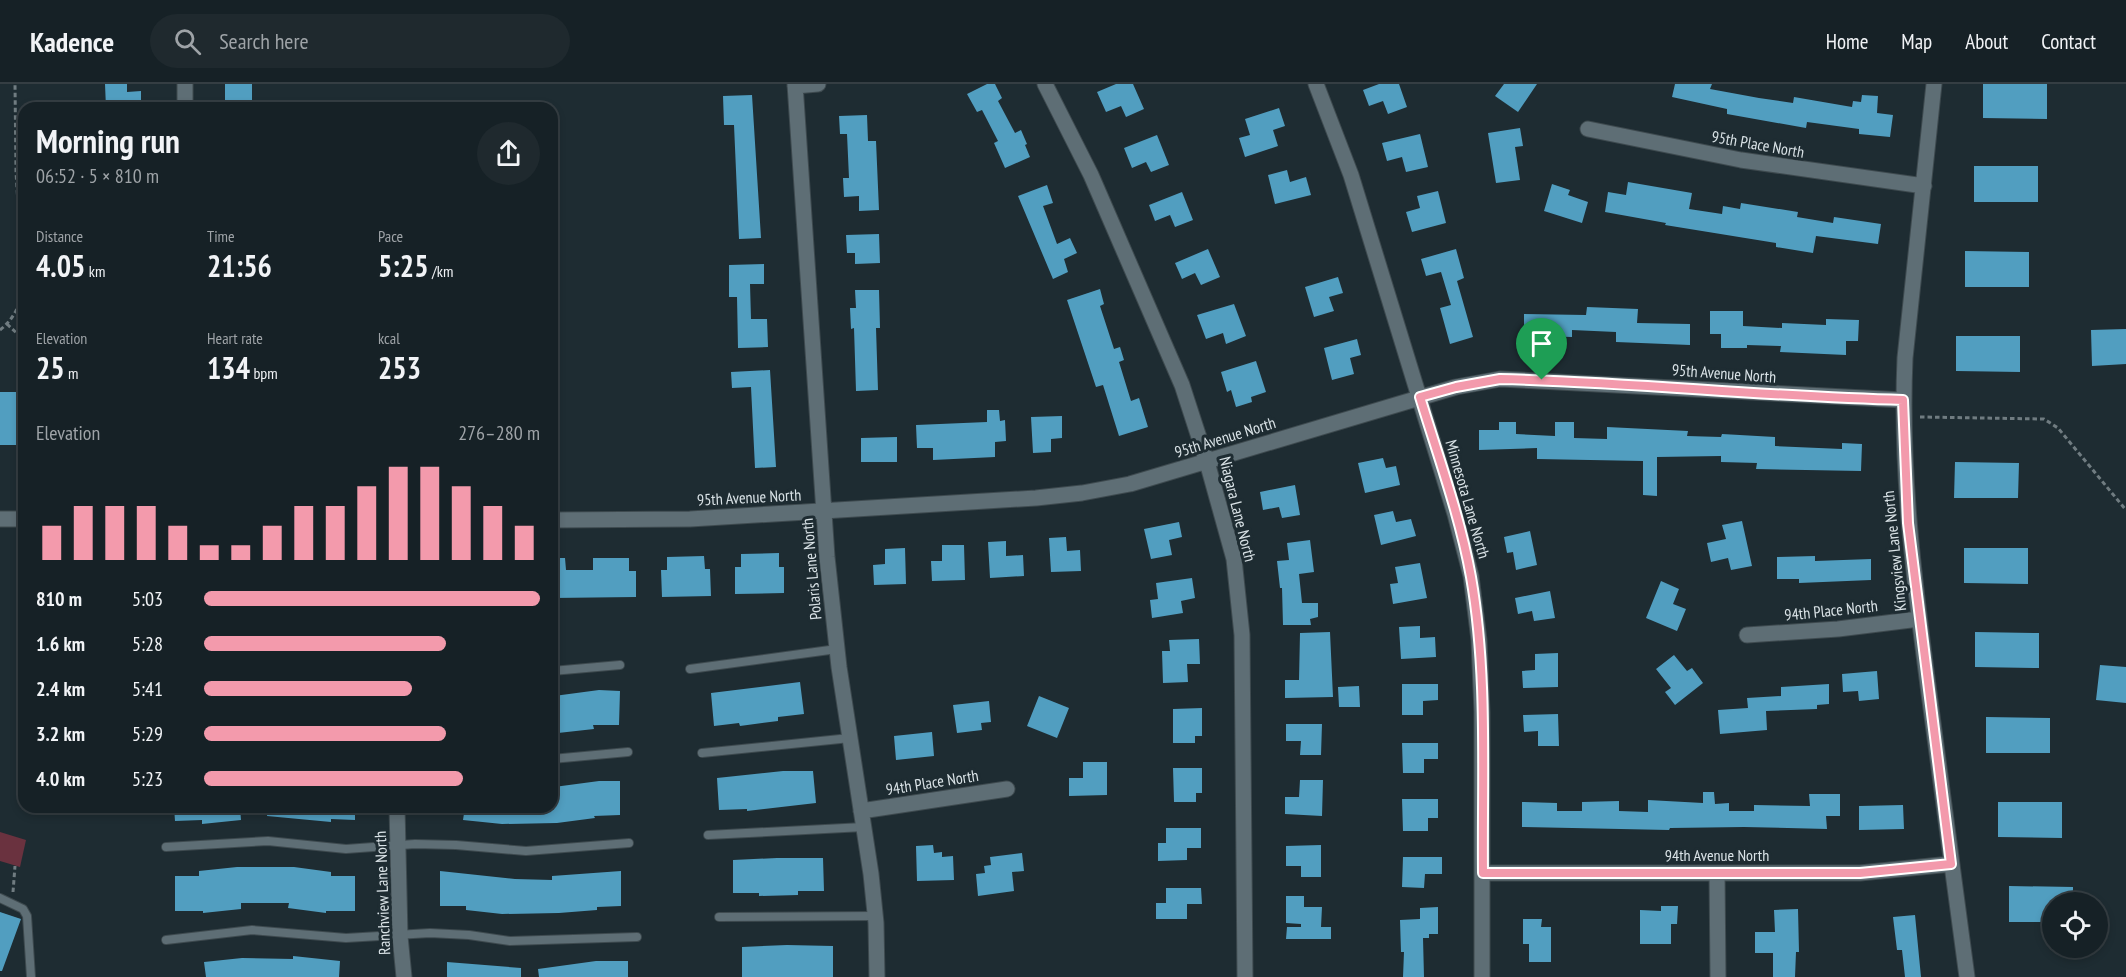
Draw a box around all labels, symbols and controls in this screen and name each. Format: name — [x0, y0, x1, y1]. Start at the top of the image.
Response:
search box — [150, 14, 570, 68]
text: Kadence — [30, 23, 114, 60]
icon: search — [171, 25, 204, 58]
text: Search here — [219, 27, 309, 55]
text: Home — [1826, 28, 1868, 55]
text: Map — [1901, 28, 1932, 55]
text: About — [1965, 28, 2008, 55]
text: Contact — [2041, 28, 2096, 55]
text: Morning run — [36, 119, 180, 162]
button: share — [477, 122, 540, 185]
street label: 95th Place North — [1710, 126, 1806, 162]
text: 06:52 · 5 × 810 m — [36, 163, 159, 189]
text: Distance — [36, 226, 83, 246]
text: Time — [207, 226, 235, 246]
text: Pace — [378, 226, 403, 246]
text: 4.05 — [36, 246, 85, 285]
text: 21:56 — [207, 246, 272, 285]
text: 5:25 — [378, 246, 429, 285]
text: km — [85, 261, 105, 281]
text: /km — [429, 261, 453, 281]
pin — [1516, 318, 1567, 380]
icon: arrive — [1525, 327, 1558, 360]
text: Elevation — [36, 328, 87, 348]
text: Heart rate — [207, 328, 263, 348]
text: kcal — [378, 328, 400, 348]
text: 25 — [36, 348, 65, 387]
text: 134 — [207, 348, 250, 387]
text: 253 — [378, 348, 421, 387]
street label: 95th Avenue North — [1671, 359, 1777, 387]
text: m — [65, 363, 79, 383]
text: bpm — [250, 363, 278, 383]
street label: 95th Avenue North — [1172, 412, 1278, 462]
text: Elevation — [36, 420, 100, 446]
text: 276–280 m — [458, 420, 540, 446]
street label: Minnesota Lane North — [1442, 437, 1494, 561]
street label: Niagara Lane North — [1215, 454, 1261, 564]
street label: 95th Avenue North — [696, 484, 802, 510]
street label: Kingsview Lane North — [1878, 490, 1910, 612]
street label: Polaris Lane North — [797, 517, 825, 621]
text: 810 m — [36, 586, 82, 612]
text: 5:03 — [132, 586, 163, 612]
street label: 94th Place North — [1783, 595, 1879, 625]
text: 1.6 km — [36, 631, 85, 657]
text: 5:28 — [132, 631, 163, 657]
text: 2.4 km — [36, 676, 85, 702]
text: 5:41 — [132, 676, 163, 702]
text: 3.2 km — [36, 721, 85, 747]
text: 5:29 — [132, 721, 163, 747]
street label: 94th Place North — [884, 765, 980, 799]
text: 4.0 km — [36, 766, 85, 792]
text: 5:23 — [132, 766, 163, 792]
street label: Ranchview Lane North — [370, 831, 394, 955]
street label: 94th Avenue North — [1665, 845, 1769, 865]
map controls — [2042, 892, 2108, 958]
button: locate — [2042, 892, 2108, 958]

